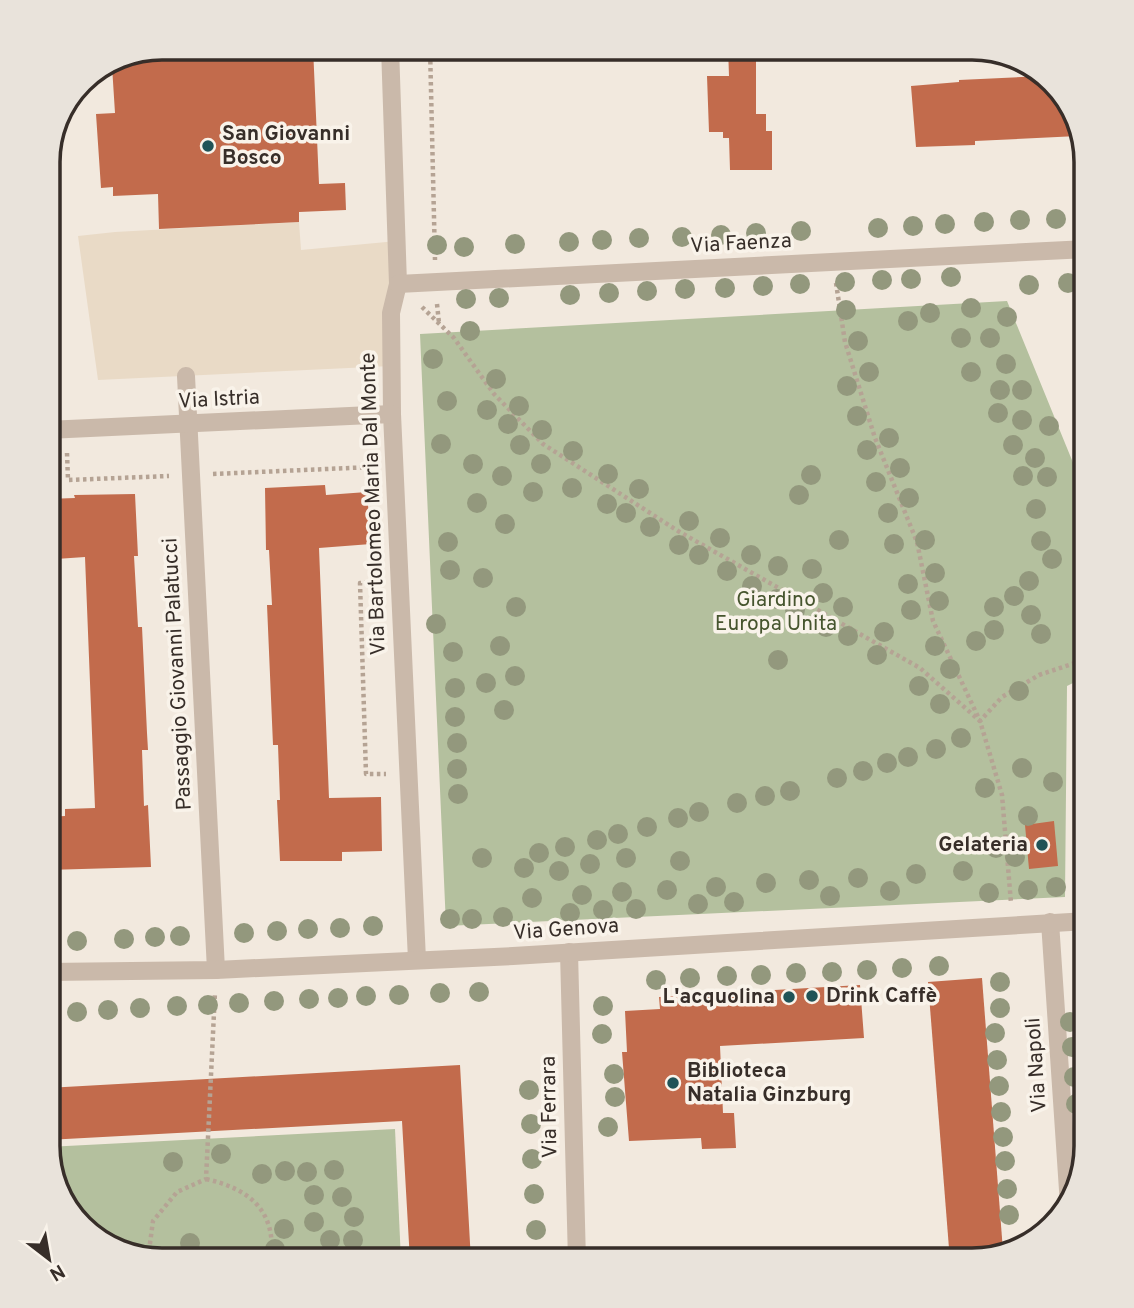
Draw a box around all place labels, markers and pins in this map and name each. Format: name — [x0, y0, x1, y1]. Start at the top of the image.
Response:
place label: San Giovanni Bosco — [222, 121, 350, 172]
marker: San Giovanni Bosco — [200, 138, 216, 154]
place label: Gelateria — [938, 832, 1028, 859]
marker: Gelateria — [1034, 837, 1050, 853]
place label: Drink Caffè — [826, 983, 937, 1010]
place label: L'acquolina — [662, 984, 775, 1011]
marker: Drink Caffè — [804, 988, 820, 1004]
marker: L'acquolina — [781, 989, 797, 1005]
place label: Biblioteca Natalia Ginzburg — [687, 1058, 851, 1109]
marker: Biblioteca Natalia Ginzburg — [665, 1075, 681, 1091]

